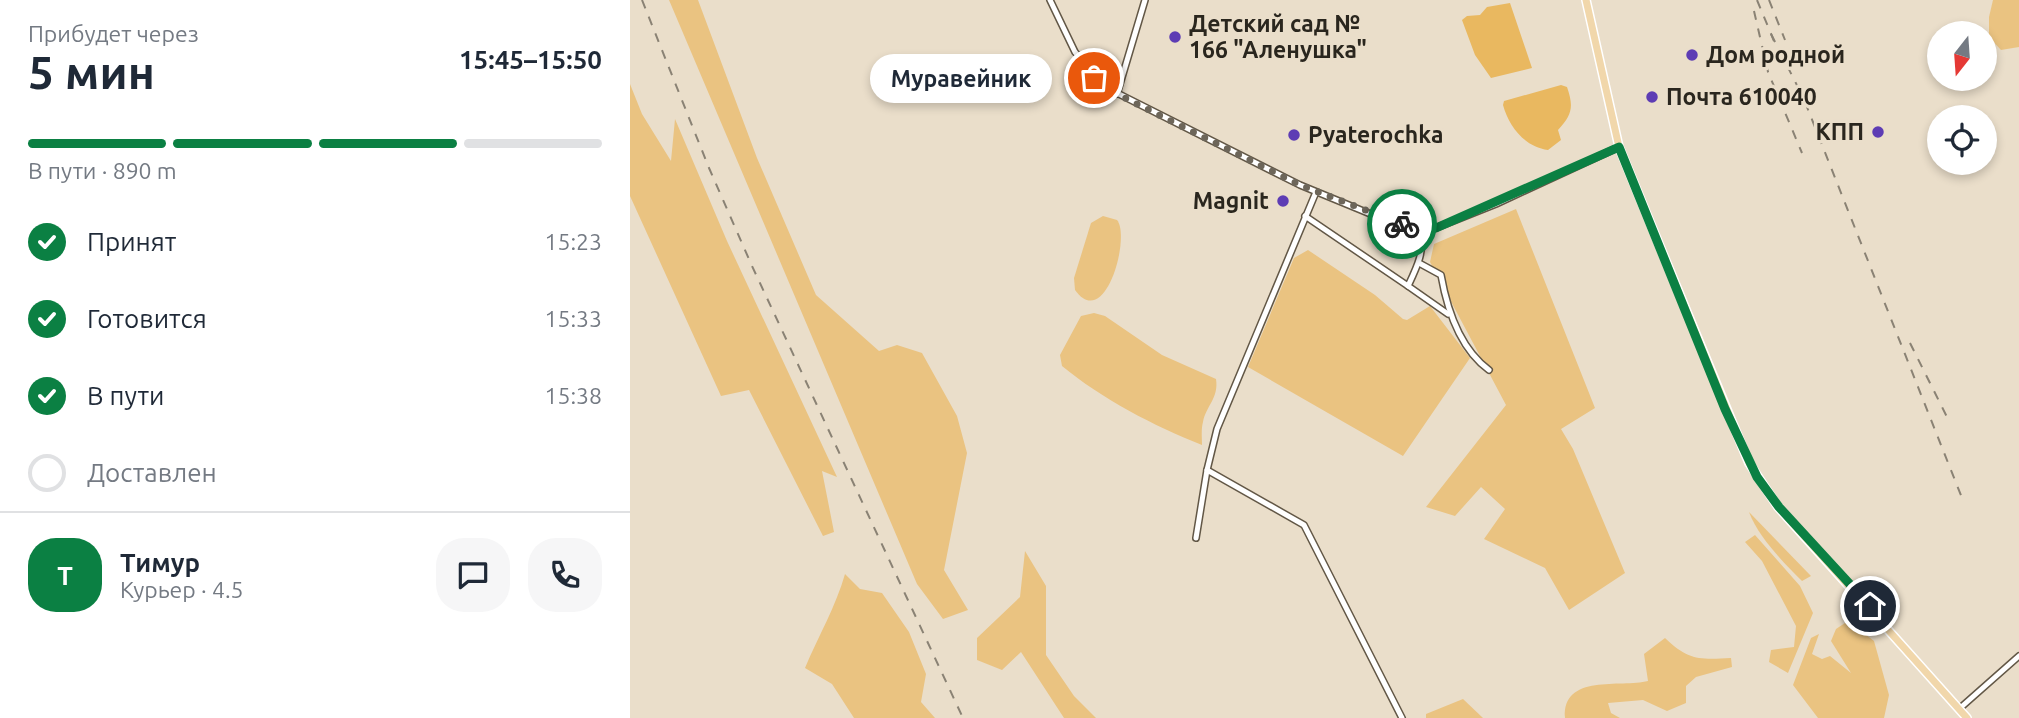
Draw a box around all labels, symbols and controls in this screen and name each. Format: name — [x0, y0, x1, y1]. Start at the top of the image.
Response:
place label: Детский сад № 166 "Аленушка" — [1189, 11, 1367, 62]
text: Прибудет через — [28, 21, 199, 46]
north arrow — [1927, 21, 1997, 91]
map controls — [1927, 21, 1997, 175]
marker: Детский сад № 166 "Аленушка" — [1167, 29, 1183, 45]
place label: Дом родной — [1706, 42, 1845, 67]
text: 15:45–15:50 — [459, 45, 602, 74]
text: 5 мин — [28, 46, 155, 98]
marker: Дом родной — [1684, 47, 1700, 63]
pin — [1064, 48, 1124, 108]
callout: Муравейник — [870, 54, 1052, 102]
icon: bag — [1075, 59, 1113, 97]
text: Муравейник — [891, 66, 1031, 91]
place label: Почта 610040 — [1666, 84, 1817, 109]
marker: Почта 610040 — [1644, 89, 1660, 105]
button: locate — [1927, 105, 1997, 175]
place label: КПП — [1816, 119, 1864, 144]
place label: Pyaterochka — [1308, 122, 1443, 147]
marker: КПП — [1870, 124, 1886, 140]
marker: Pyaterochka — [1286, 127, 1302, 143]
text: В пути · 890 m — [28, 158, 177, 183]
place label: Magnit — [1193, 188, 1269, 213]
courier — [1367, 189, 1437, 259]
marker: Magnit — [1275, 193, 1291, 209]
icon: bike — [1383, 205, 1421, 243]
icon: check — [28, 223, 66, 261]
text: Принят — [87, 227, 176, 256]
text: 15:23 — [544, 229, 602, 254]
icon: check — [28, 300, 66, 338]
text: Готовится — [87, 304, 207, 333]
text: 15:33 — [544, 306, 602, 331]
icon: check — [28, 377, 66, 415]
text: В пути — [87, 381, 164, 410]
text: 15:38 — [544, 383, 602, 408]
text: Доставлен — [87, 458, 217, 487]
button: chat — [436, 538, 510, 612]
button: phone — [528, 538, 602, 612]
text: Тимур — [120, 548, 200, 577]
text: Т — [57, 561, 73, 590]
pin — [1840, 576, 1900, 636]
text: Курьер · 4.5 — [120, 577, 244, 602]
icon: home — [1851, 587, 1889, 625]

